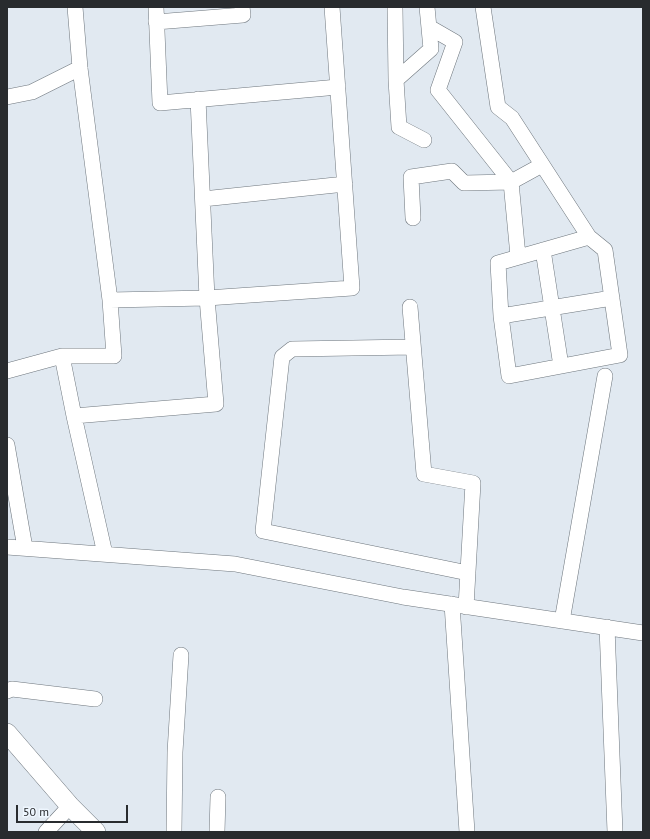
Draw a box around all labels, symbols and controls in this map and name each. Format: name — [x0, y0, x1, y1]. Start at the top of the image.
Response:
scale bar — [18, 797, 130, 823]
text: 50 m — [23, 804, 49, 819]

